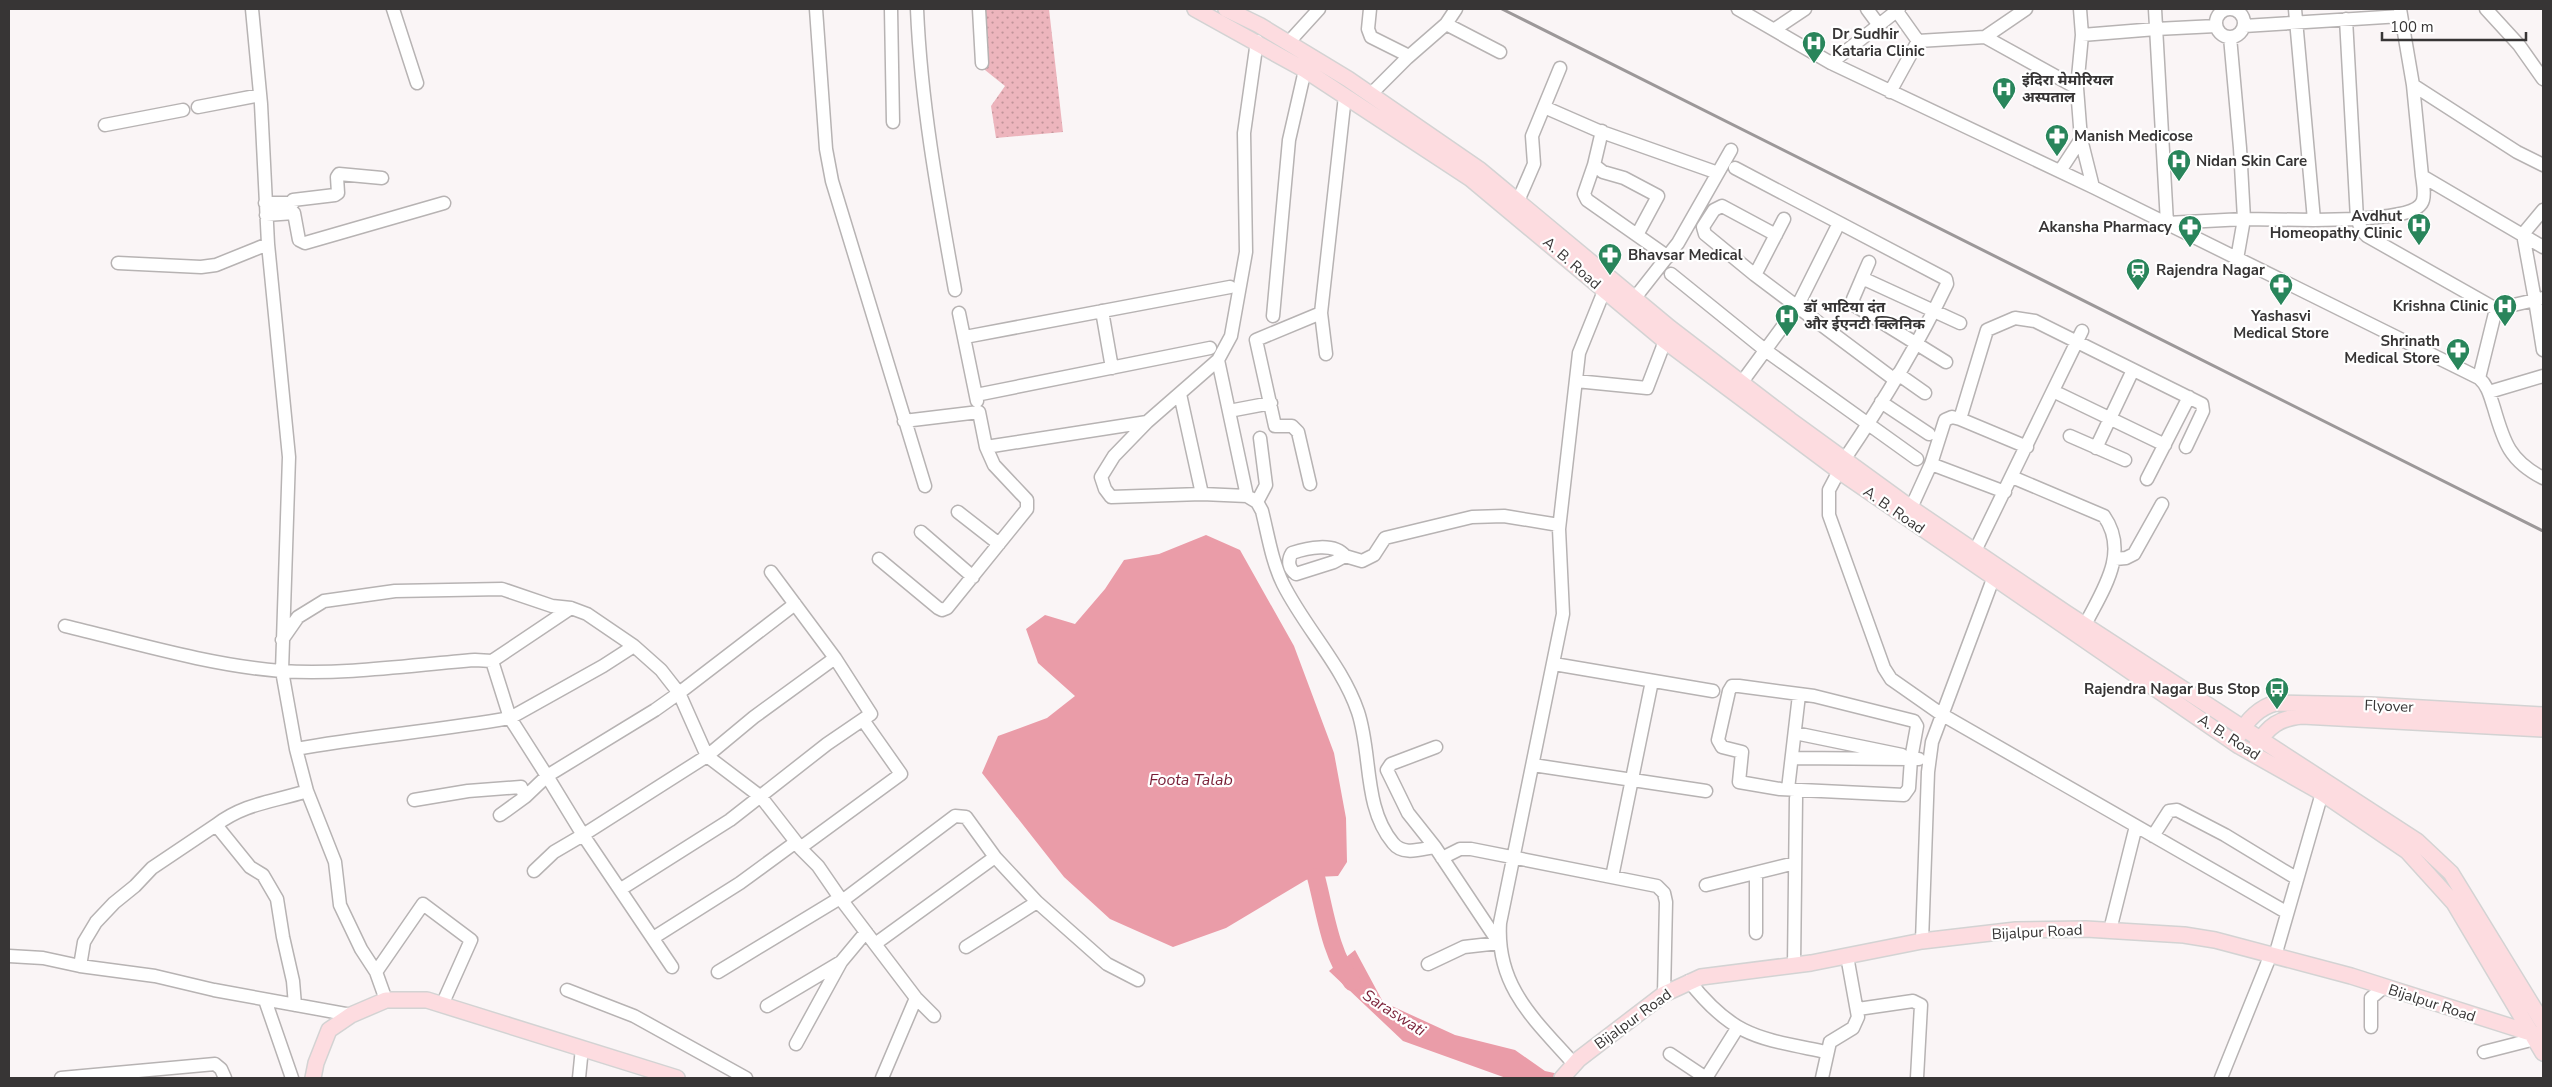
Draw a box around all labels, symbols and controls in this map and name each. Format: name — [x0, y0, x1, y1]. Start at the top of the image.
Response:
scale bar — [2382, 10, 2526, 42]
text: 100 m — [2390, 17, 2434, 37]
place label: Dr Sudhir Kataria Clinic — [1832, 24, 1925, 61]
hospital icon: Dr Sudhir Kataria Clinic — [1801, 30, 1827, 64]
place label: इंदिरा मेमोरियल अस्पताल — [2022, 70, 2114, 107]
hospital icon: इंदिरा मेमोरियल अस्पताल — [1991, 76, 2017, 110]
pharmacy icon: Manish Medicose — [2044, 123, 2070, 157]
place label: Manish Medicose — [2074, 126, 2193, 146]
hospital icon: Nidan Skin Care — [2166, 148, 2192, 182]
place label: Nidan Skin Care — [2196, 151, 2307, 171]
place label: Avdhut Homeopathy Clinic — [2270, 206, 2402, 243]
hospital icon: Avdhut Homeopathy Clinic — [2406, 212, 2432, 246]
pharmacy icon: Akansha Pharmacy — [2177, 214, 2203, 248]
place label: Akansha Pharmacy — [2038, 217, 2172, 237]
street label: A. B. Road — [1539, 232, 1605, 294]
pharmacy icon: Bhavsar Medical — [1597, 242, 1623, 276]
place label: Bhavsar Medical — [1628, 245, 1743, 265]
station icon: Rajendra Nagar — [2125, 257, 2151, 291]
place label: Rajendra Nagar — [2156, 260, 2265, 280]
pharmacy icon: Yashasvi Medical Store — [2268, 272, 2294, 306]
hospital icon: Krishna Clinic — [2492, 293, 2518, 327]
place label: Krishna Clinic — [2393, 296, 2488, 316]
place label: डॉ भाटिया दंत और ईएनटी क्लिनिक — [1803, 297, 1926, 334]
hospital icon: डॉ भाटिया दंत और ईएनटी क्लिनिक — [1774, 303, 1800, 337]
place label: Yashasvi Medical Store — [2233, 306, 2329, 343]
place label: Shrinath Medical Store — [2344, 331, 2440, 368]
pharmacy icon: Shrinath Medical Store — [2445, 337, 2471, 371]
street label: A. B. Road — [1859, 482, 1929, 538]
bus stop icon: Rajendra Nagar Bus Stop — [2264, 676, 2290, 710]
place label: Rajendra Nagar Bus Stop — [2084, 679, 2260, 699]
street label: Flyover — [2364, 695, 2415, 717]
street label: A. B. Road — [2194, 709, 2264, 765]
water label: Foota Talab — [1149, 769, 1233, 791]
street label: Bijalpur Road — [1991, 920, 2083, 944]
street label: Bijalpur Road — [2386, 979, 2478, 1027]
water label: Saraswati — [1358, 984, 1430, 1042]
street label: Bijalpur Road — [1590, 984, 1676, 1054]

